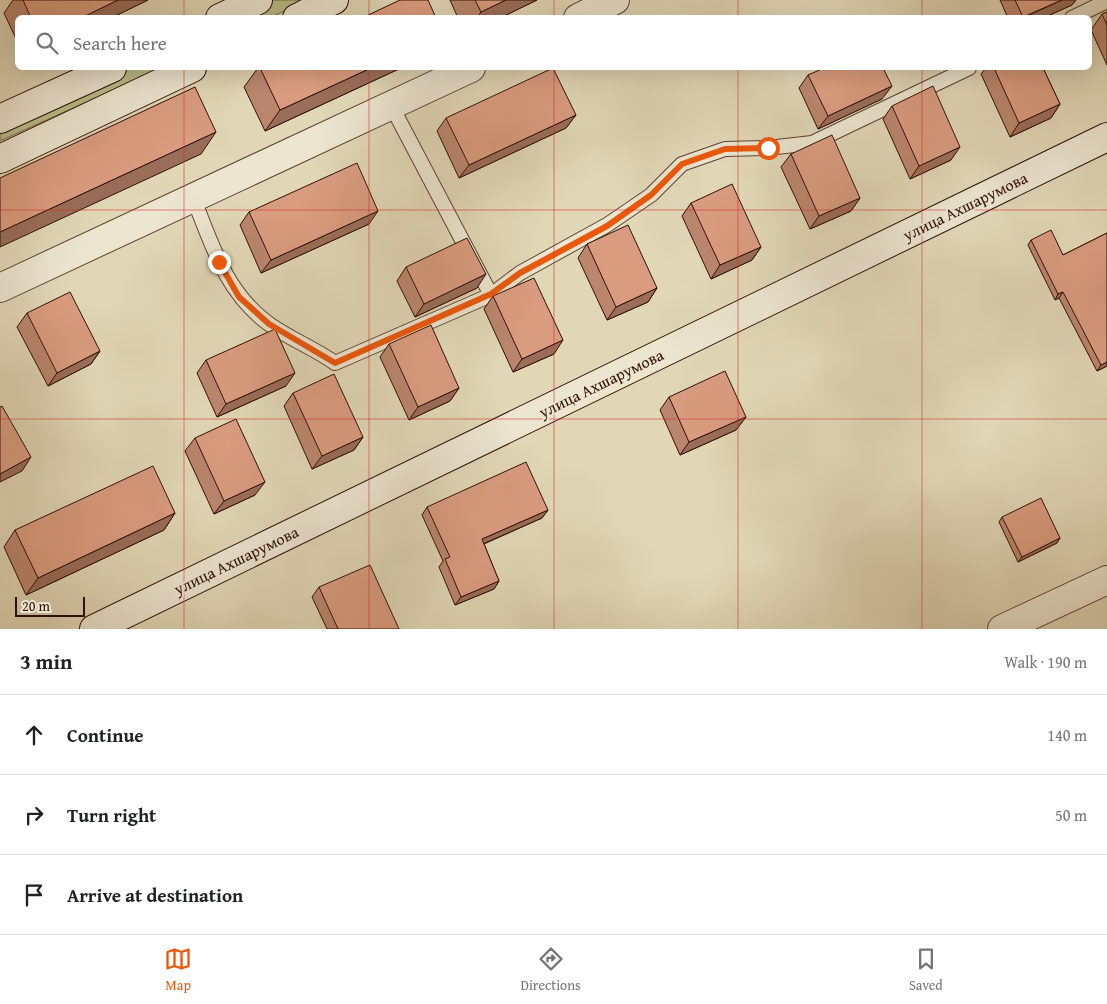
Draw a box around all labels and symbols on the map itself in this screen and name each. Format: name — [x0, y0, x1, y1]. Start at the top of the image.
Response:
route start — [757, 137, 780, 160]
street label: улица Ахшарумова — [898, 165, 1032, 247]
route end — [208, 251, 231, 274]
street label: улица Ахшарумова — [534, 342, 668, 424]
street label: улица Ахшарумова — [169, 519, 303, 601]
scale bar — [15, 594, 85, 617]

